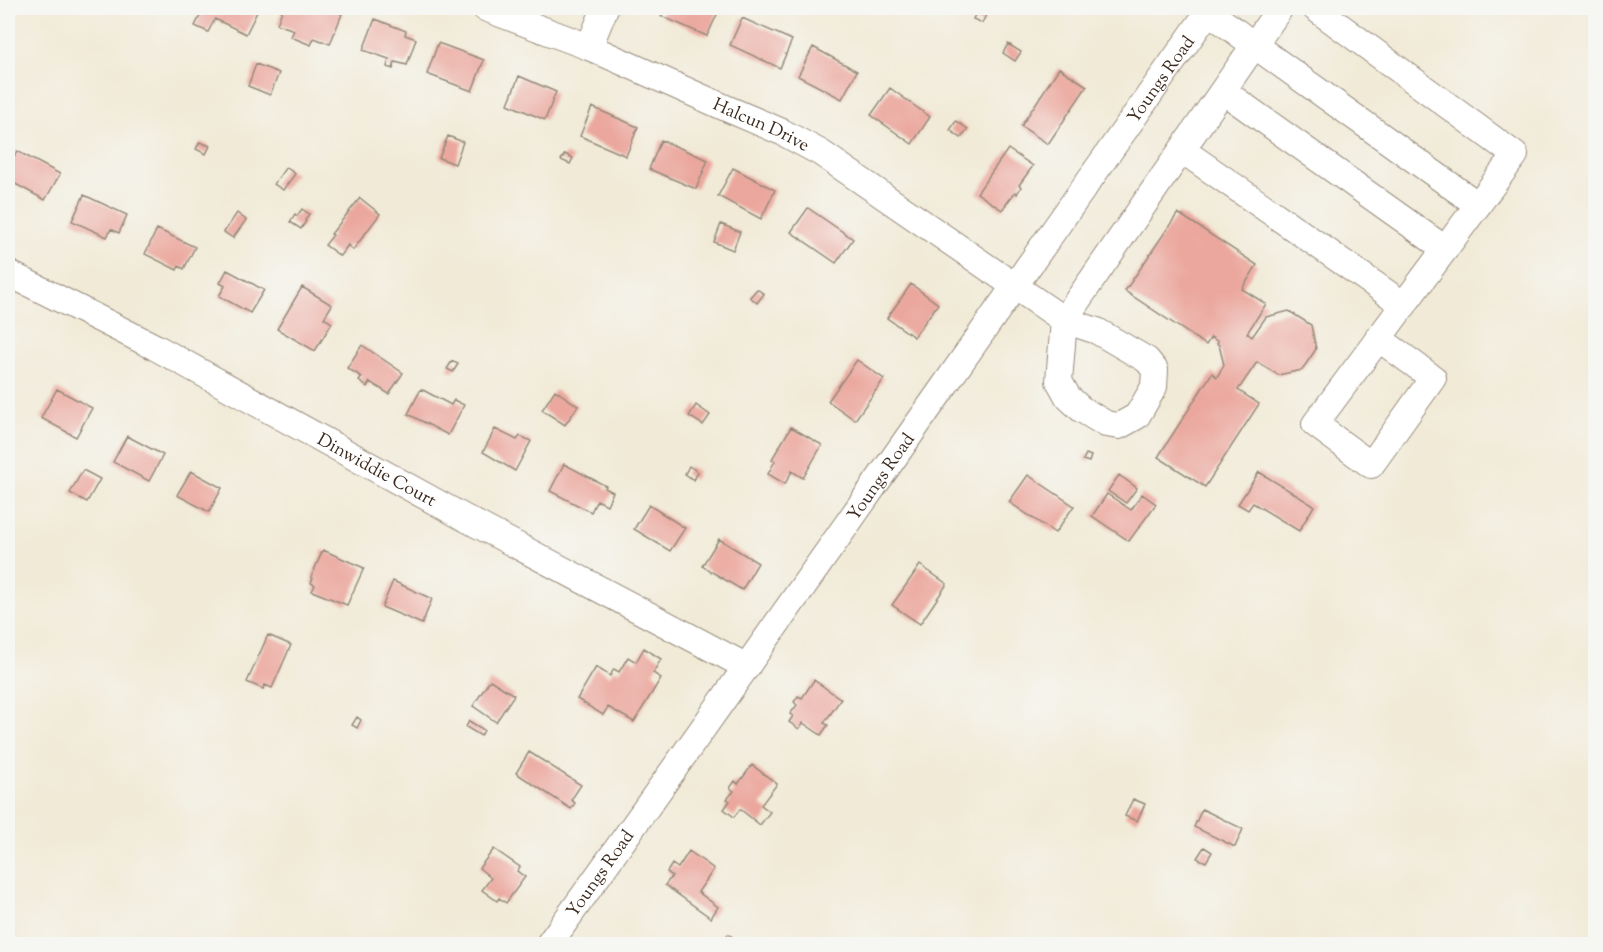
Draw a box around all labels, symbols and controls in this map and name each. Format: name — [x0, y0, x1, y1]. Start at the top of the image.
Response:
street label: Youngs Road — [1122, 31, 1202, 130]
street label: Halcun Drive — [708, 93, 814, 159]
street label: Dinwiddie Court — [312, 428, 440, 515]
street label: Youngs Road — [842, 429, 922, 527]
street label: Youngs Road — [561, 825, 642, 924]

